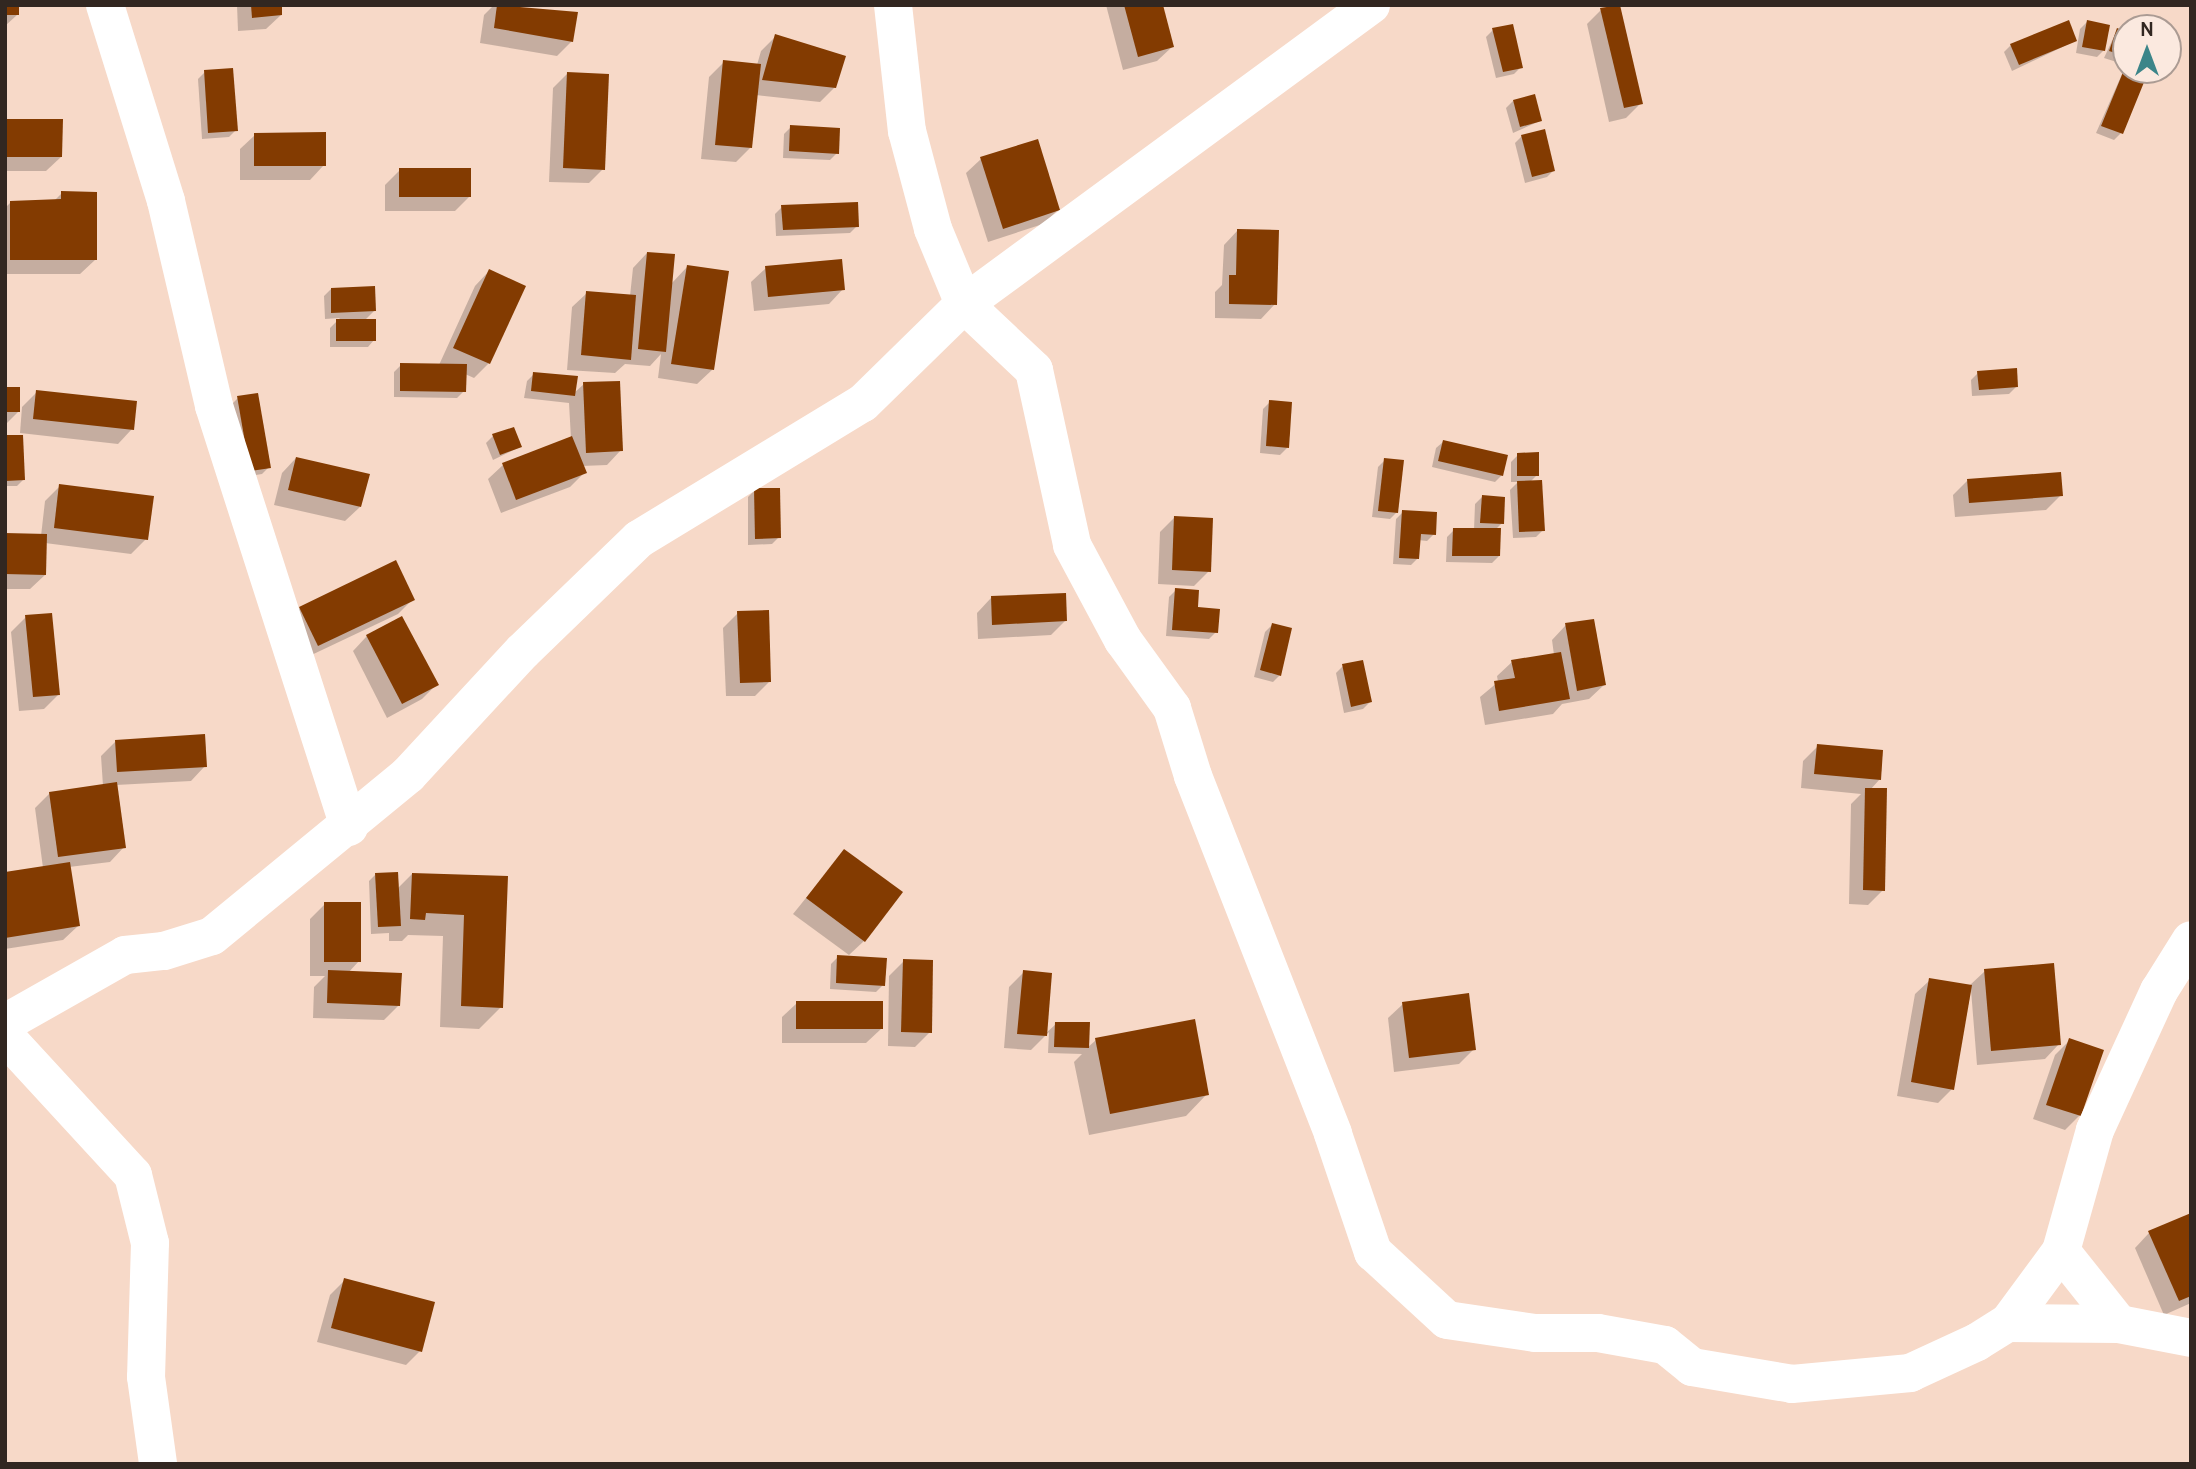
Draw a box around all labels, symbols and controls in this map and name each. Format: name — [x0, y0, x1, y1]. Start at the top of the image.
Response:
north arrow — [2112, 14, 2182, 84]
text: N — [2140, 18, 2154, 41]

